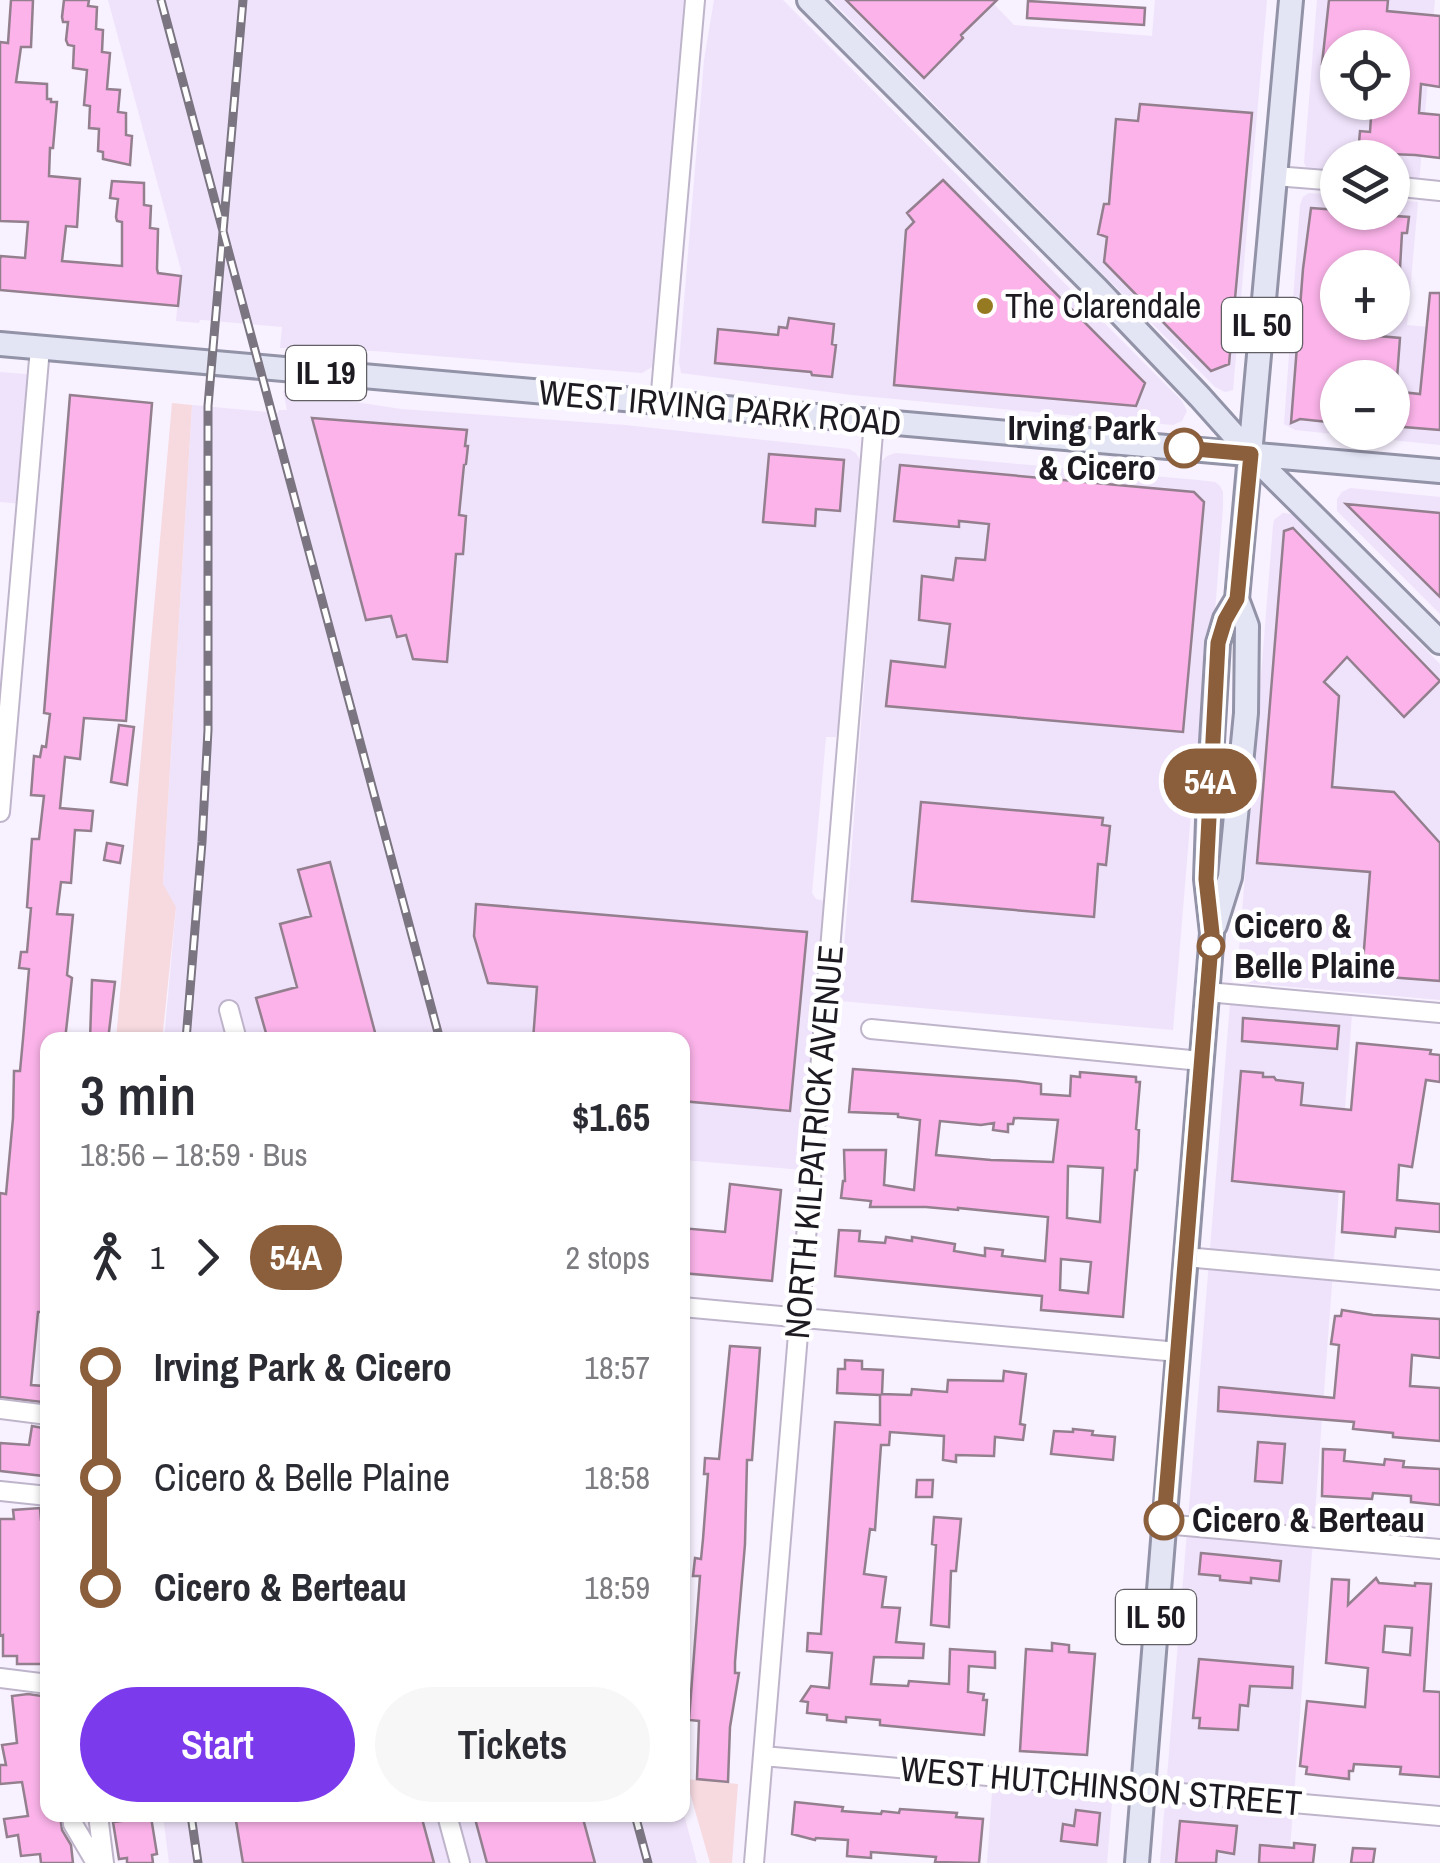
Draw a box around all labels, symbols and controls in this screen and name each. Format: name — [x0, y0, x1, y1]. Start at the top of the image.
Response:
map controls — [1320, 30, 1410, 450]
button: locate — [1320, 30, 1410, 120]
button: layers — [1320, 140, 1410, 230]
button: + — [1320, 250, 1410, 340]
place label: The Clarendale — [1005, 282, 1201, 329]
marker: The Clarendale — [974, 295, 996, 317]
road number: IL 50 — [1222, 298, 1302, 352]
road number: IL 19 — [286, 346, 366, 400]
button: − — [1320, 360, 1410, 450]
street label: WEST IRVING PARK ROAD — [537, 368, 903, 447]
place label: Irving Park & Cicero — [1008, 404, 1156, 491]
marker: Irving Park & Cicero — [1165, 429, 1203, 467]
line badge: 54A — [1152, 748, 1268, 814]
text: 54A — [1184, 758, 1236, 805]
place label: Cicero & Belle Plaine — [1234, 902, 1395, 989]
marker: Cicero & Belle Plaine — [1198, 933, 1224, 959]
street label: NORTH KILPATRICK AVENUE — [773, 943, 854, 1341]
text: 3 min — [80, 1058, 196, 1132]
text: $1.65 — [572, 1092, 650, 1143]
text: 18:56 – 18:59 · Bus — [80, 1133, 308, 1176]
icon: walk — [80, 1230, 135, 1285]
icon: forward — [180, 1230, 235, 1285]
text: 54A — [270, 1234, 322, 1281]
text: 1 — [150, 1236, 165, 1279]
text: 2 stops — [565, 1236, 650, 1279]
text: Irving Park & Cicero — [154, 1342, 452, 1393]
text: 18:57 — [584, 1346, 650, 1389]
text: Cicero & Belle Plaine — [154, 1452, 450, 1503]
text: 18:58 — [584, 1456, 650, 1499]
place label: Cicero & Berteau — [1192, 1496, 1425, 1543]
marker: Cicero & Berteau — [1145, 1501, 1183, 1539]
text: Cicero & Berteau — [154, 1562, 407, 1613]
text: 18:59 — [584, 1566, 650, 1609]
road number: IL 50 — [1116, 1590, 1196, 1644]
button: Start — [80, 1687, 355, 1802]
button: Tickets — [375, 1687, 650, 1802]
street label: WEST HUTCHINSON STREET — [898, 1745, 1304, 1826]

